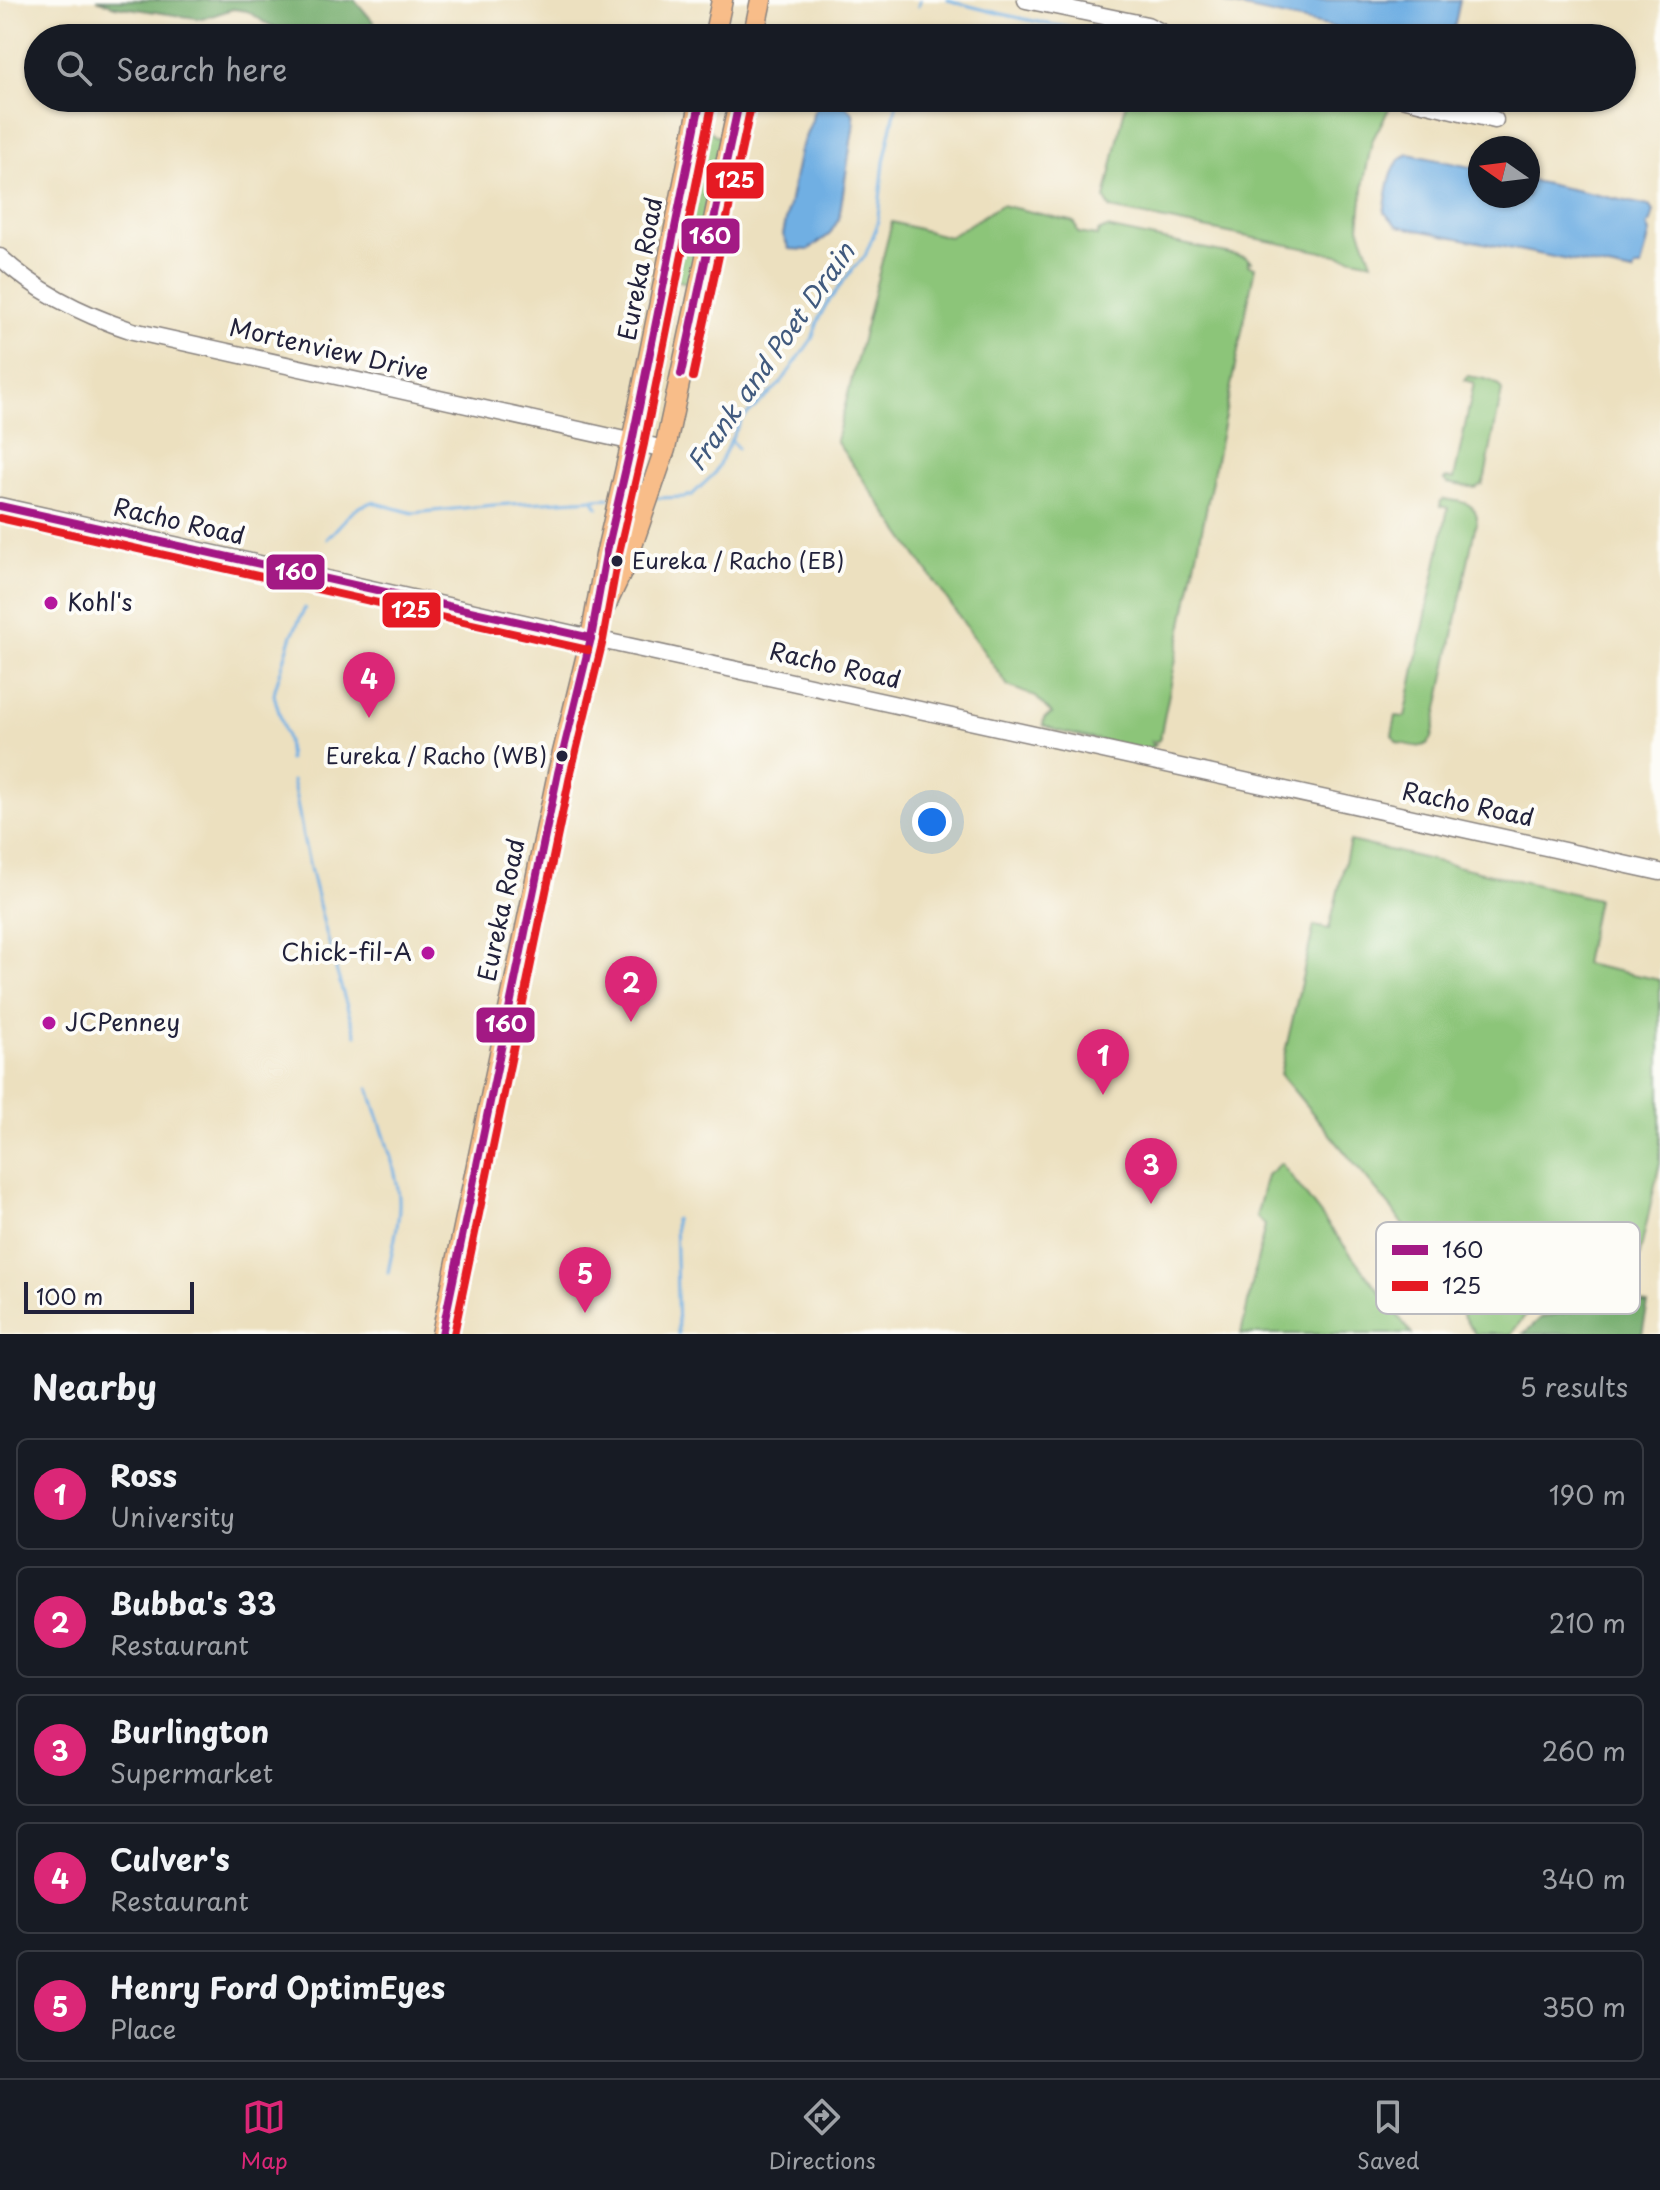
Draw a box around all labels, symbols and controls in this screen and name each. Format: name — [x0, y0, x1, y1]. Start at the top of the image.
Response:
search box — [24, 24, 1636, 112]
icon: search — [52, 46, 96, 90]
text: Search here — [116, 46, 288, 91]
north arrow — [1468, 136, 1540, 208]
line badge: 125 — [705, 161, 765, 200]
text: 125 — [715, 162, 755, 195]
street label: Eureka Road — [608, 194, 671, 343]
line badge: 160 — [680, 217, 741, 255]
text: 160 — [689, 218, 731, 251]
water label: Frank and Poet Drain — [676, 234, 864, 478]
street label: Mortenview Drive — [226, 308, 433, 388]
street label: Racho Road — [110, 487, 249, 553]
place label: Eureka / Racho (EB) — [632, 543, 844, 576]
line badge: 160 — [265, 553, 326, 591]
marker: Eureka / Racho (EB) — [609, 553, 625, 569]
text: 160 — [275, 554, 317, 587]
place label: Kohl's — [67, 583, 132, 619]
line badge: 125 — [381, 591, 442, 629]
text: 125 — [391, 592, 431, 625]
marker: Kohl's — [42, 594, 60, 612]
street label: Racho Road — [766, 631, 905, 697]
pin: 4 — [343, 652, 395, 718]
place label: Eureka / Racho (WB) — [326, 738, 547, 771]
marker: Eureka / Racho (WB) — [554, 748, 570, 764]
street label: Racho Road — [1399, 772, 1538, 835]
your location — [912, 802, 952, 842]
street label: Eureka Road — [467, 835, 533, 984]
place label: Chick-fil-A — [281, 933, 412, 969]
marker: Chick-fil-A — [419, 944, 437, 962]
pin: 2 — [605, 956, 657, 1022]
place label: JCPenney — [65, 1003, 180, 1039]
line badge: 160 — [475, 1006, 536, 1044]
text: 160 — [485, 1006, 527, 1039]
marker: JCPenney — [40, 1014, 58, 1032]
pin: 1 — [1077, 1029, 1129, 1095]
pin: 3 — [1125, 1138, 1177, 1204]
legend — [1376, 1222, 1640, 1314]
text: 160 — [1442, 1232, 1483, 1265]
pin: 5 — [559, 1247, 611, 1313]
text: 125 — [1442, 1268, 1481, 1301]
scale bar — [24, 1278, 194, 1314]
text: 100 m — [36, 1279, 103, 1312]
text: Nearby — [32, 1360, 157, 1412]
text: 5 results — [1520, 1367, 1628, 1406]
text: Ross — [110, 1452, 177, 1497]
text: 1 — [54, 1475, 66, 1514]
text: 190 m — [1549, 1475, 1626, 1514]
text: University — [110, 1497, 235, 1536]
text: Bubba's 33 — [110, 1580, 276, 1625]
text: 2 — [51, 1603, 69, 1642]
text: 210 m — [1549, 1603, 1626, 1642]
text: Restaurant — [110, 1625, 249, 1664]
text: Burlington — [110, 1708, 269, 1753]
text: 3 — [51, 1731, 69, 1770]
text: 260 m — [1542, 1731, 1626, 1770]
text: Supermarket — [110, 1753, 273, 1792]
text: Culver's — [110, 1836, 230, 1881]
text: 4 — [51, 1859, 69, 1898]
text: 340 m — [1541, 1859, 1626, 1898]
text: Restaurant — [110, 1881, 249, 1920]
text: Henry Ford OptimEyes — [110, 1964, 445, 2009]
text: 5 — [52, 1987, 68, 2026]
text: 350 m — [1542, 1987, 1626, 2026]
text: Place — [110, 2009, 176, 2048]
tab: Map — [241, 2095, 288, 2176]
tab: Directions — [769, 2095, 876, 2176]
tab: Saved — [1357, 2095, 1419, 2176]

